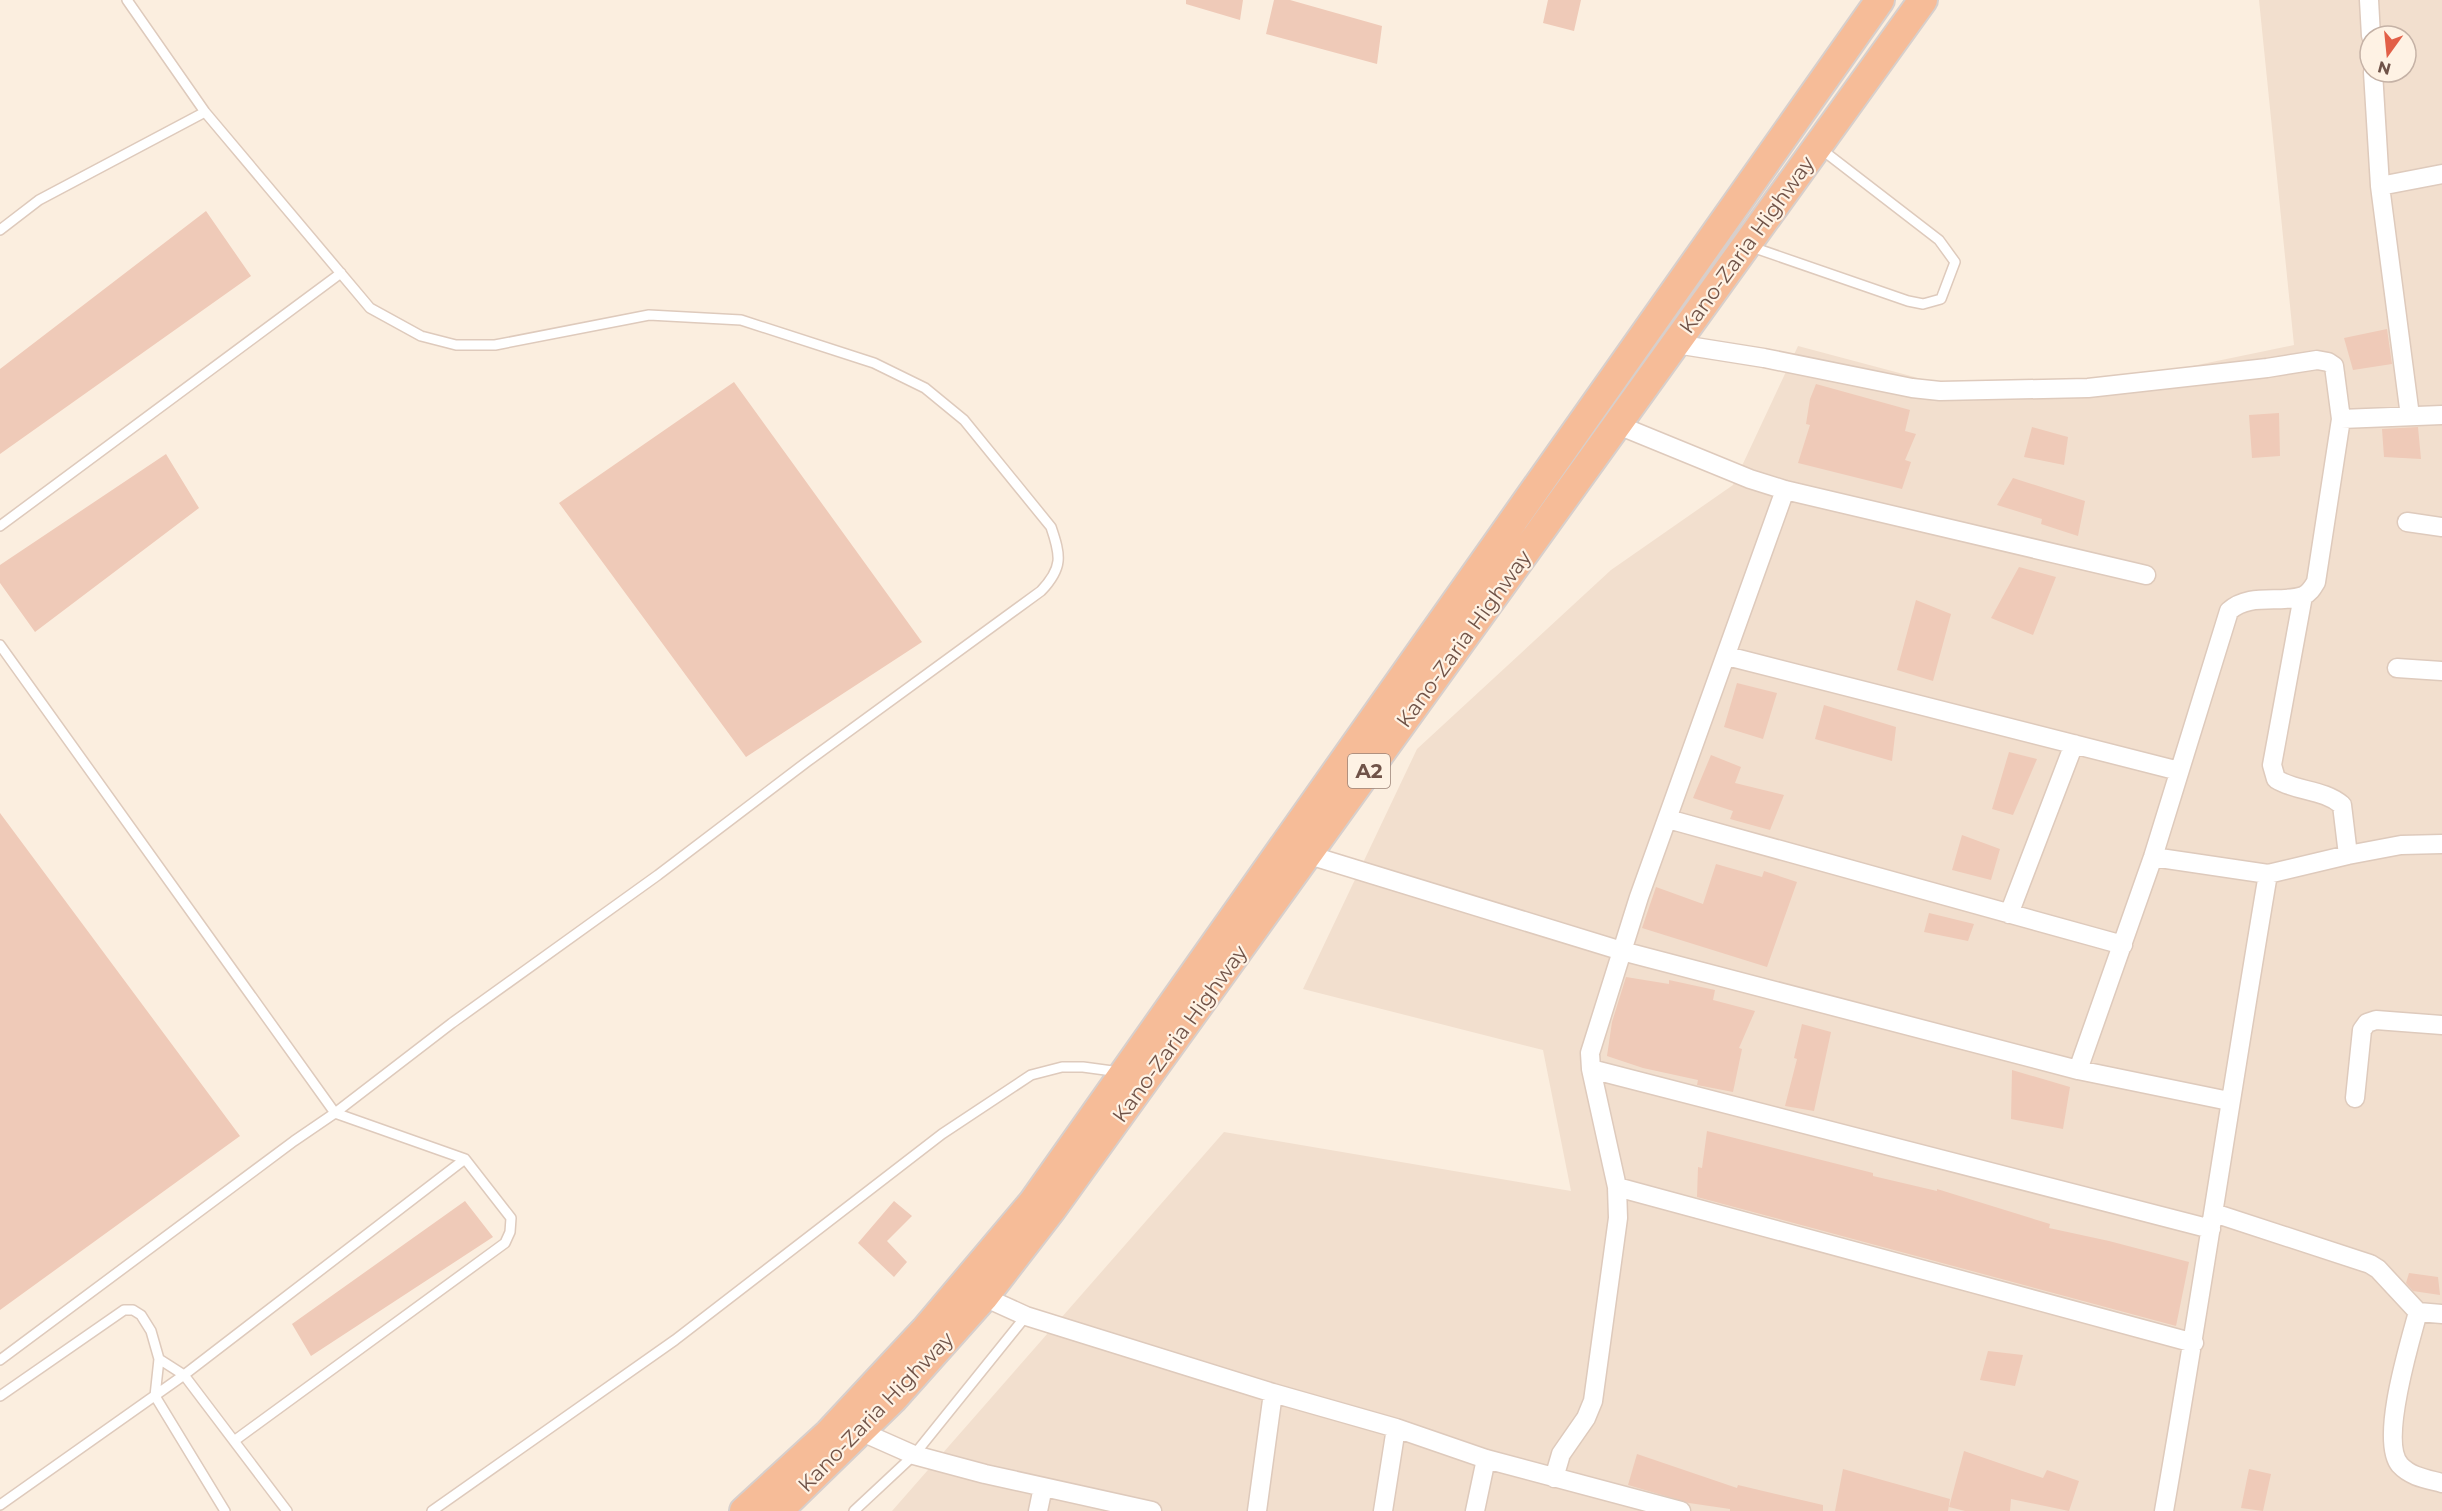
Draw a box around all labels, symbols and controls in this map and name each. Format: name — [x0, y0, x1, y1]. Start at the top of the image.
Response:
north arrow — [2358, 24, 2418, 84]
text: N — [2376, 57, 2393, 79]
street label: Kano-Zaria Highway — [1674, 151, 1820, 338]
street label: Kano-Zaria Highway — [1391, 545, 1537, 732]
road number: A2 — [1348, 754, 1390, 788]
street label: Kano-Zaria Highway — [1107, 940, 1253, 1127]
street label: Kano-Zaria Highway — [793, 1326, 959, 1497]

